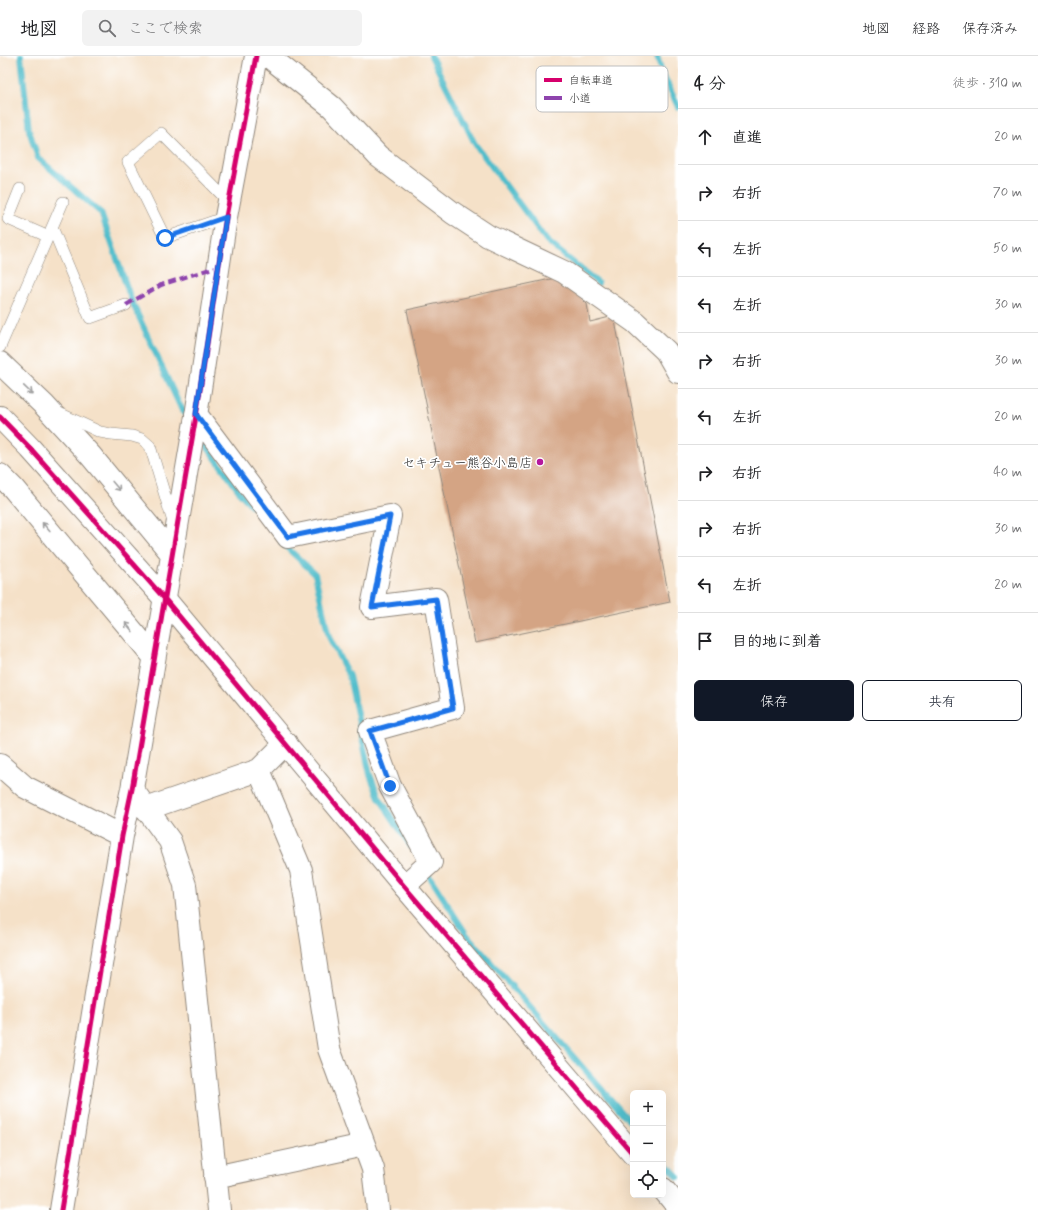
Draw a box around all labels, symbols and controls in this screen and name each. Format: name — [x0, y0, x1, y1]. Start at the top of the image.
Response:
search box — [82, 10, 362, 46]
text: 地図 — [20, 17, 58, 42]
icon: search — [96, 17, 118, 39]
text: ここで検索 — [128, 19, 203, 39]
text: 地図 — [862, 20, 890, 38]
text: 経路 — [912, 20, 940, 38]
text: 保存済み — [962, 20, 1018, 38]
legend — [536, 66, 668, 112]
text: 4 分 — [694, 73, 725, 95]
text: 自転車道 — [569, 74, 613, 88]
text: 徒歩 · 310 m — [953, 75, 1022, 92]
text: 小道 — [569, 92, 591, 106]
icon: ahead — [694, 126, 716, 148]
text: 直進 — [732, 128, 762, 148]
text: 20 m — [994, 128, 1022, 145]
icon: right — [694, 182, 716, 204]
text: 右折 — [732, 184, 762, 204]
text: 70 m — [993, 184, 1022, 201]
route start — [156, 229, 174, 247]
icon: left — [694, 238, 716, 260]
text: 左折 — [732, 240, 762, 260]
text: 50 m — [993, 240, 1022, 257]
icon: left — [694, 294, 716, 316]
text: 左折 — [732, 296, 762, 316]
text: 30 m — [995, 296, 1022, 313]
icon: right — [694, 350, 716, 372]
text: 右折 — [732, 352, 762, 372]
text: 30 m — [995, 352, 1022, 369]
one-way arrow — [23, 385, 33, 395]
icon: left — [694, 406, 716, 428]
text: 左折 — [732, 408, 762, 428]
text: 20 m — [994, 408, 1022, 425]
place label: セキチュー熊谷小島店 — [402, 455, 532, 472]
marker: セキチュー熊谷小島店 — [535, 457, 545, 467]
icon: right — [694, 462, 716, 484]
text: 右折 — [732, 464, 762, 484]
text: 40 m — [993, 464, 1022, 481]
one-way arrow — [111, 480, 120, 491]
icon: right — [694, 518, 716, 540]
text: 右折 — [732, 520, 762, 540]
text: 30 m — [995, 520, 1022, 537]
one-way arrow — [41, 522, 50, 533]
icon: left — [694, 574, 716, 596]
text: 左折 — [732, 576, 762, 596]
text: 20 m — [994, 576, 1022, 593]
one-way arrow — [124, 622, 133, 633]
icon: arrive — [694, 630, 716, 652]
text: 目的地に到着 — [732, 632, 822, 652]
button: 保存 — [694, 680, 854, 721]
button: 共有 — [862, 680, 1022, 721]
route end — [381, 777, 399, 795]
map controls — [630, 1090, 666, 1198]
button: + — [630, 1090, 666, 1126]
button: − — [630, 1126, 666, 1162]
button: locate — [630, 1162, 666, 1198]

